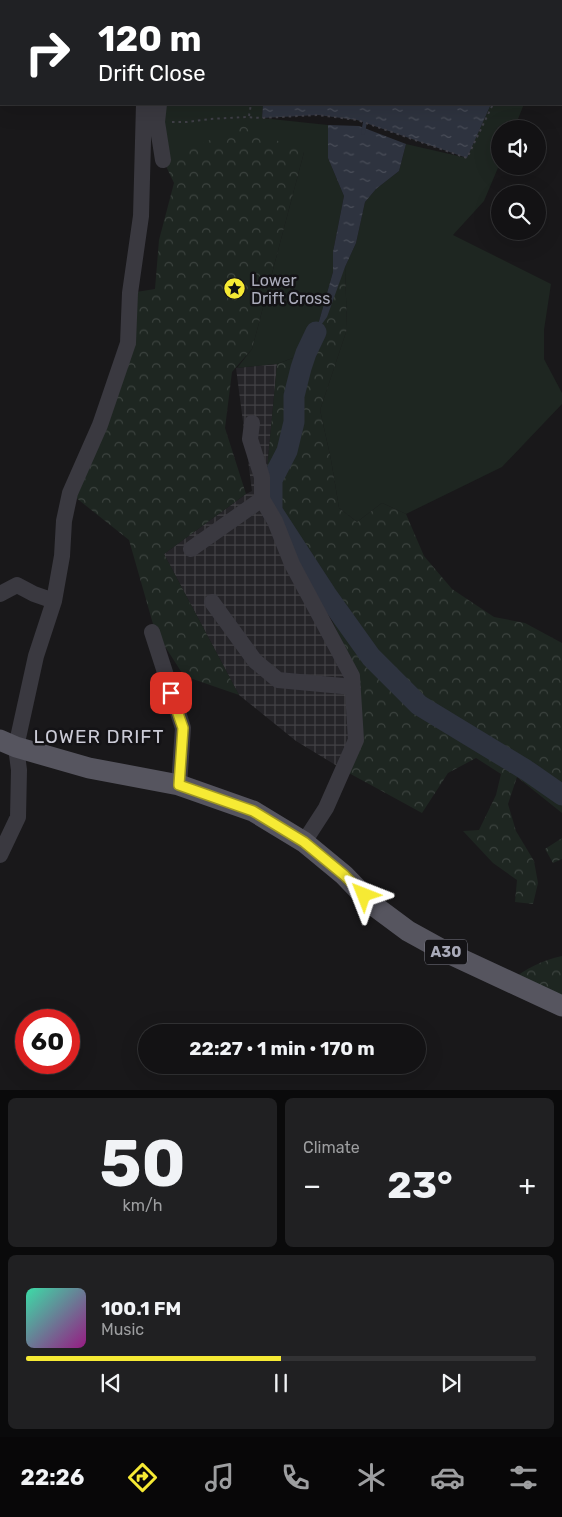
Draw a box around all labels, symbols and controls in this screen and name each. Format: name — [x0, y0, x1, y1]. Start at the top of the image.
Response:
text: 120 m — [98, 18, 201, 60]
icon: right — [15, 20, 80, 85]
text: Drift Close — [98, 60, 205, 87]
map controls — [491, 120, 546, 240]
button: sound — [491, 120, 546, 175]
button: search — [491, 185, 546, 240]
place label: Lower Drift Cross — [251, 271, 330, 308]
place icon: Lower Drift Cross — [223, 277, 247, 301]
pin — [150, 672, 192, 714]
icon: arrive — [157, 679, 185, 707]
district label: LOWER DRIFT — [34, 725, 164, 748]
position arrow — [337, 868, 389, 920]
road number: A30 — [425, 940, 467, 964]
speed limit sign: 60 — [15, 1009, 80, 1074]
text: 22:27 · 1 min · 170 m — [189, 1037, 375, 1060]
text: 50 — [99, 1125, 186, 1202]
text: Climate — [303, 1138, 360, 1157]
text: 23° — [387, 1162, 453, 1208]
text: − — [303, 1169, 321, 1202]
text: + — [519, 1169, 536, 1202]
text: km/h — [123, 1196, 162, 1215]
text: 100.1 FM — [101, 1297, 181, 1320]
text: Music — [101, 1320, 144, 1339]
icon: previous — [97, 1369, 125, 1397]
icon: pause — [267, 1369, 295, 1397]
icon: next — [437, 1369, 465, 1397]
icon: directions — [125, 1460, 160, 1495]
icon: music — [202, 1460, 237, 1495]
icon: phone — [278, 1460, 313, 1495]
icon: climate — [354, 1460, 389, 1495]
icon: car — [430, 1460, 465, 1495]
icon: filters — [506, 1460, 541, 1495]
text: 22:26 — [21, 1464, 84, 1491]

